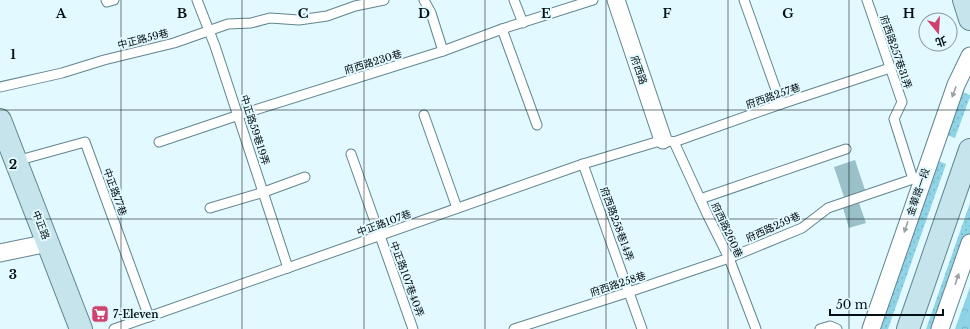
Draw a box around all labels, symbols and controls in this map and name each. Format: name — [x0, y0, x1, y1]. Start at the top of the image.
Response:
text: A — [55, 5, 67, 22]
text: B — [177, 5, 187, 22]
text: C — [298, 5, 309, 22]
text: D — [418, 5, 430, 22]
text: E — [541, 5, 551, 22]
text: F — [663, 5, 672, 22]
text: G — [782, 5, 794, 22]
text: H — [903, 5, 915, 22]
north arrow — [918, 12, 958, 52]
street label: 府西路257巷31弄 — [877, 13, 915, 91]
street label: 中正路59巷 — [116, 26, 170, 52]
text: 北 — [934, 33, 948, 50]
text: 1 — [10, 46, 16, 63]
street label: 府西路230巷 — [343, 47, 403, 77]
street label: 府西路 — [628, 54, 650, 86]
street label: 府西路257巷 — [744, 81, 802, 111]
one-way arrow — [951, 86, 957, 98]
street label: 中正路59巷19弄 — [238, 93, 272, 167]
text: 2 — [9, 156, 17, 173]
street label: 中正路77巷 — [100, 166, 130, 218]
street label: 金華路一段 — [904, 166, 932, 218]
street label: 府西路258巷14弄 — [598, 185, 636, 263]
street label: 府西路260巷 — [708, 200, 746, 260]
street label: 中正路107巷 — [355, 207, 413, 239]
street label: 中正路 — [30, 209, 52, 241]
street label: 府西路259巷 — [744, 209, 802, 245]
one-way arrow — [903, 222, 909, 234]
street label: 中正路107巷40弄 — [387, 239, 427, 319]
text: 3 — [9, 266, 17, 283]
street label: 府西路258巷 — [588, 269, 648, 299]
one-way arrow — [955, 273, 961, 285]
scale bar — [830, 291, 943, 317]
text: 50 m — [836, 297, 868, 312]
supermarket icon: 7-Eleven — [90, 304, 110, 324]
place label: 7-Eleven — [113, 308, 159, 321]

